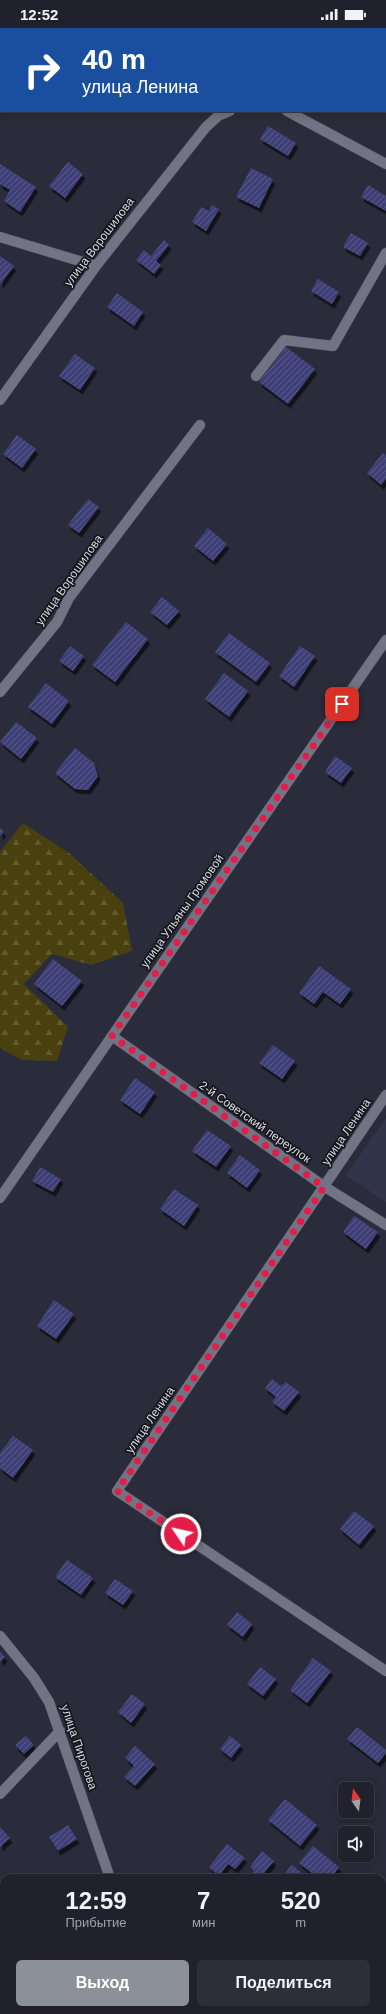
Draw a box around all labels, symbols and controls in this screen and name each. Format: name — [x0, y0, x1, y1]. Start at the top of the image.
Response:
text: 12:52 — [20, 6, 58, 23]
icon: right — [16, 44, 68, 96]
text: 40 m — [82, 44, 146, 75]
text: улица Ленина — [82, 77, 198, 97]
street label: улица Ворошилова — [61, 195, 137, 289]
street label: улица Ворошилова — [32, 532, 106, 628]
pin — [325, 687, 359, 721]
icon: arrive — [331, 693, 353, 715]
street label: улица Ульяны Громовой — [137, 852, 227, 970]
street label: 2-й Советский переулок — [196, 1078, 314, 1166]
street label: улица Ленина — [319, 1096, 374, 1168]
street label: улица Ленина — [123, 1384, 178, 1456]
position arrow — [160, 1513, 202, 1555]
street label: улица Пирогова — [58, 1703, 100, 1792]
north arrow — [338, 1782, 374, 1818]
map controls — [338, 1782, 374, 1862]
button: sound — [338, 1826, 374, 1862]
text: 12:59 — [65, 1887, 127, 1914]
text: 7 — [197, 1887, 210, 1914]
text: 520 — [281, 1887, 321, 1914]
text: Прибытие — [65, 1915, 127, 1930]
text: мин — [192, 1915, 215, 1930]
text: m — [295, 1915, 306, 1930]
button: Выход — [16, 1960, 189, 2006]
button: Поделиться — [197, 1960, 370, 2006]

